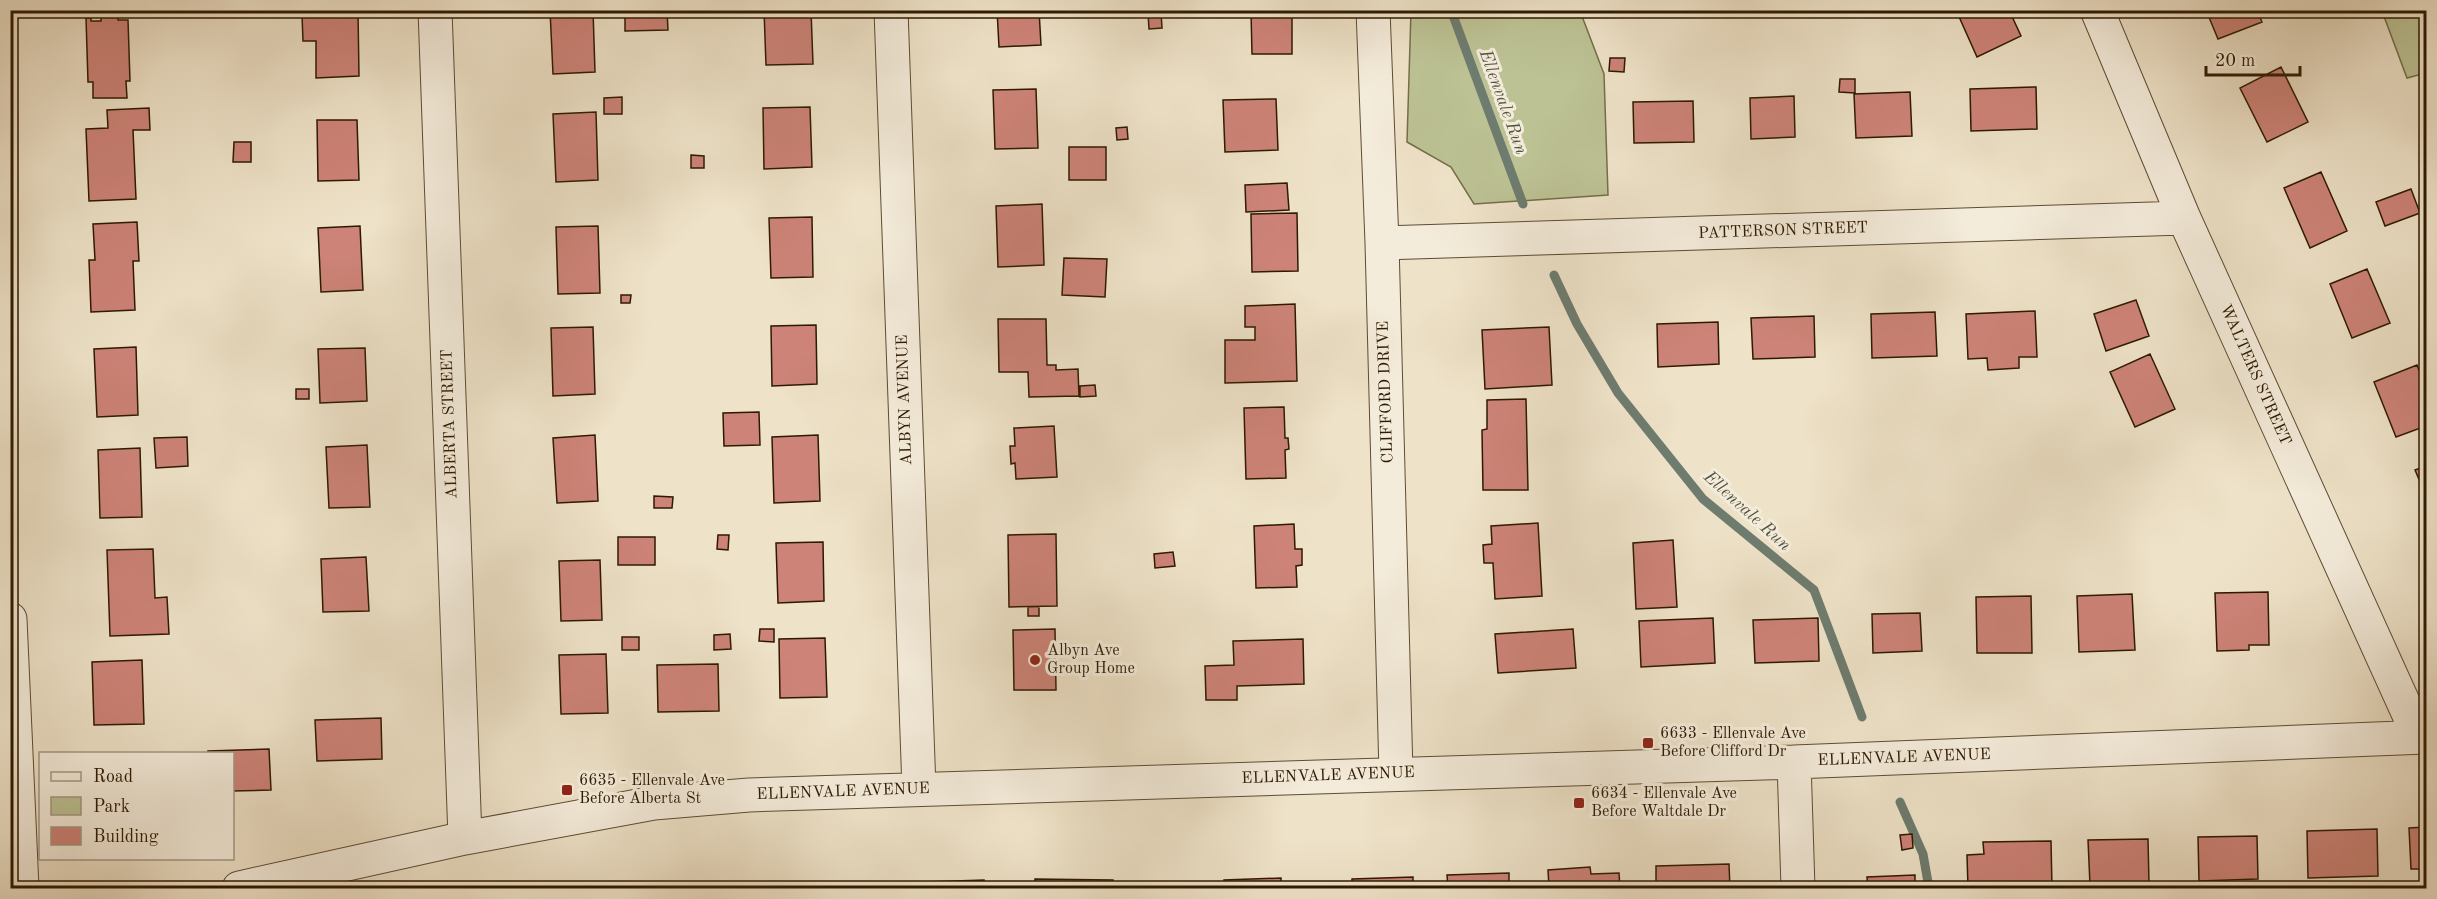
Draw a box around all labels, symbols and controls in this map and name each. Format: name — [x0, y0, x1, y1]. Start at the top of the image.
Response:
scale bar — [2206, 39, 2300, 77]
water label: Ellenvale Run — [1475, 46, 1530, 157]
text: 20 m — [2215, 52, 2255, 70]
street label: PATTERSON STREET — [1698, 220, 1868, 242]
street label: WALTERS STREET — [2217, 302, 2293, 448]
street label: CLIFFORD DRIVE — [1376, 320, 1396, 464]
street label: ALBYN AVENUE — [895, 334, 915, 466]
street label: ALBERTA STREET — [439, 349, 461, 499]
water label: Ellenvale Run — [1699, 467, 1794, 555]
place label: Albyn Ave Group Home — [1047, 643, 1135, 677]
marker: Albyn Ave Group Home — [1028, 653, 1042, 667]
place label: 6633 - Ellenvale Ave Before Clifford Dr — [1660, 726, 1806, 760]
marker: 6633 - Ellenvale Ave Before Clifford Dr — [1641, 736, 1655, 750]
street label: ELLENVALE AVENUE — [1817, 747, 1991, 769]
legend — [39, 752, 234, 860]
street label: ELLENVALE AVENUE — [1241, 765, 1415, 787]
text: Road — [93, 768, 133, 786]
place label: 6635 - Ellenvale Ave Before Alberta St — [579, 773, 725, 807]
street label: ELLENVALE AVENUE — [756, 781, 930, 803]
marker: 6635 - Ellenvale Ave Before Alberta St — [560, 783, 574, 797]
place label: 6634 - Ellenvale Ave Before Waltdale Dr — [1591, 786, 1737, 820]
marker: 6634 - Ellenvale Ave Before Waltdale Dr — [1572, 796, 1586, 810]
text: Park — [93, 798, 130, 816]
text: Building — [93, 828, 159, 846]

